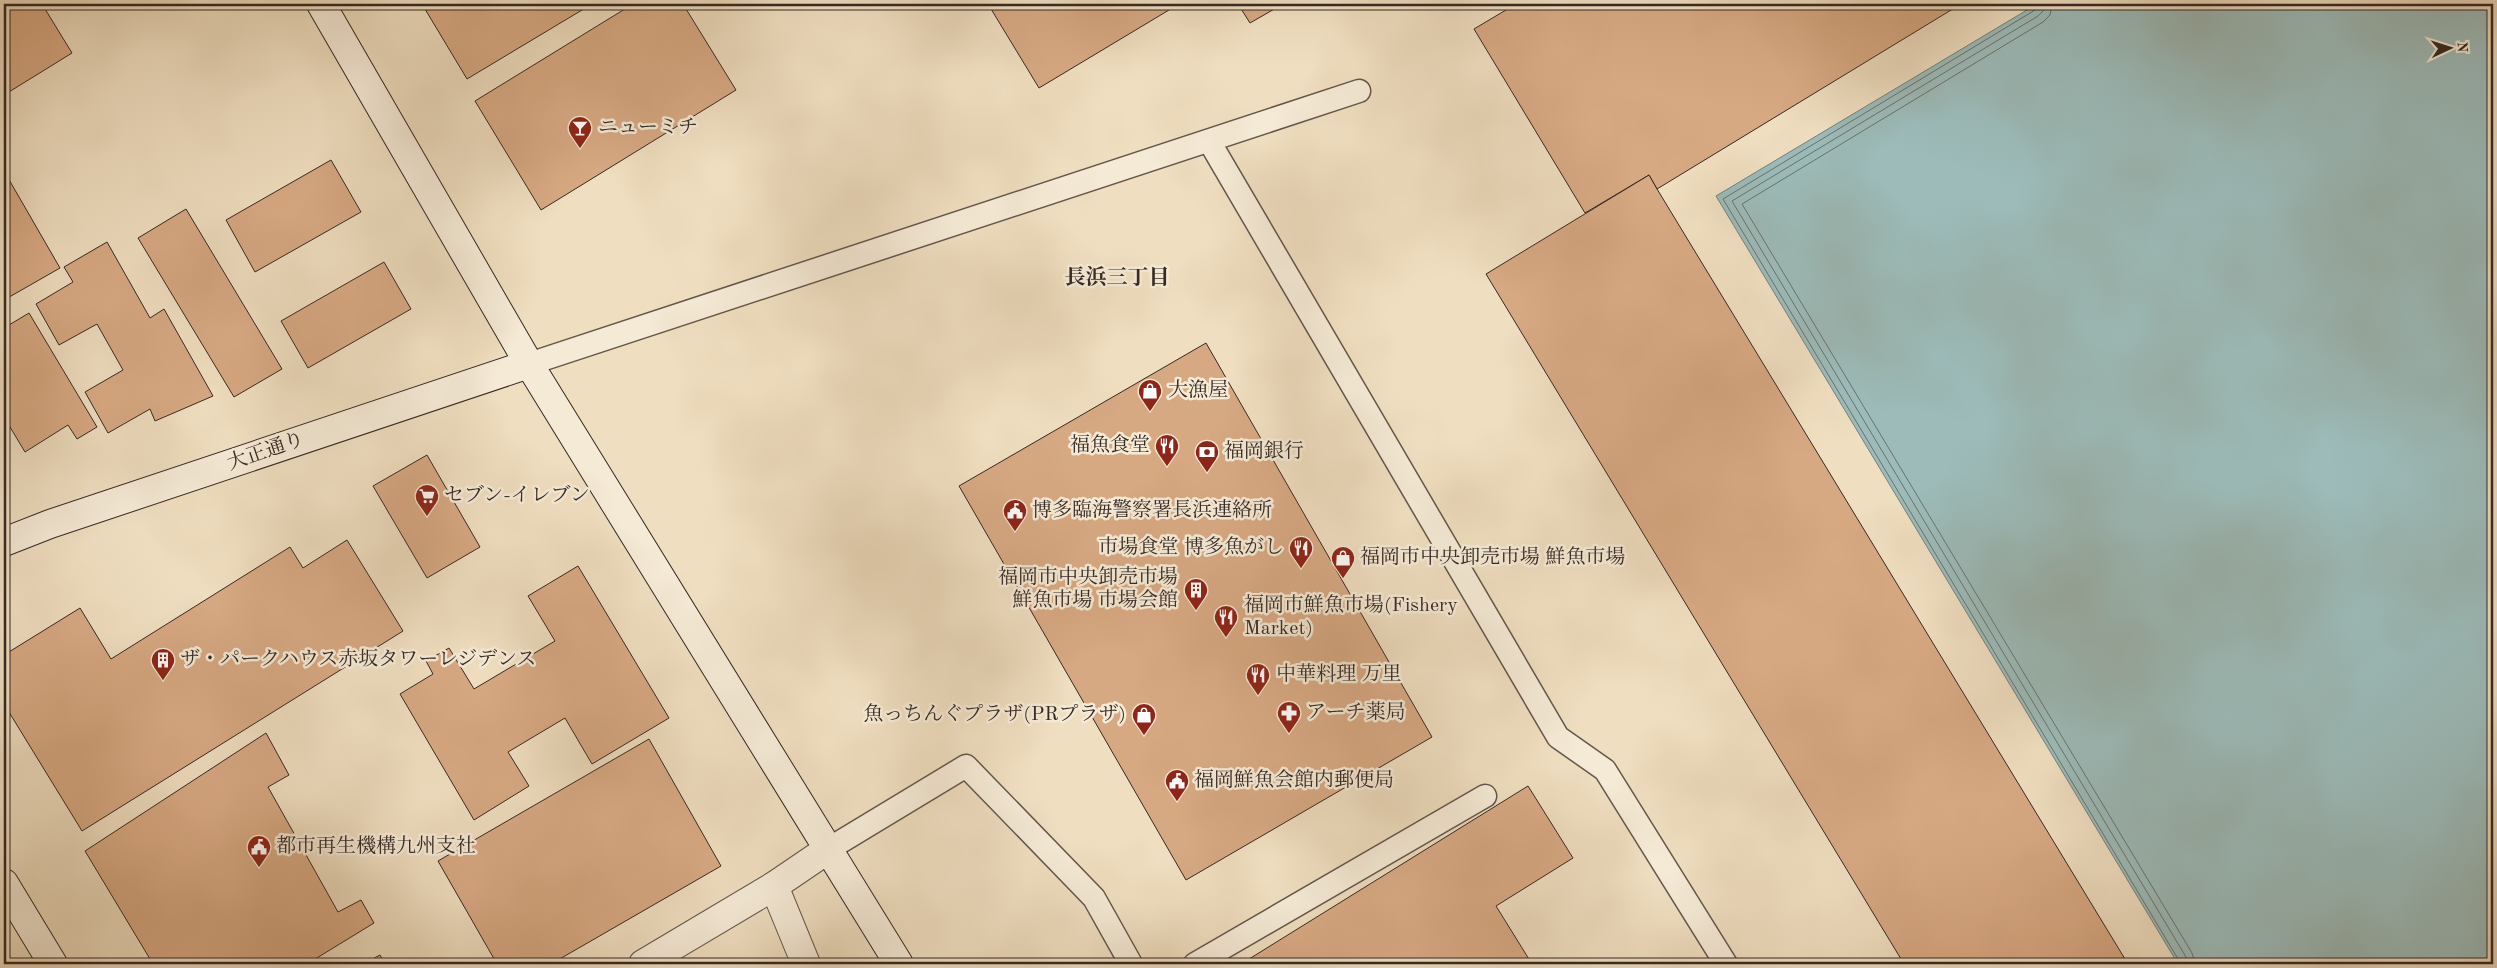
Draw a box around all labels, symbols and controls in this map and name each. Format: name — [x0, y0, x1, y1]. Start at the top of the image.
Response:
north arrow — [2424, 22, 2474, 72]
text: N — [2455, 41, 2469, 53]
bar icon: ニューミチ — [567, 115, 593, 149]
place label: ニューミチ — [598, 117, 698, 138]
district label: 長浜三丁目 — [1065, 265, 1170, 289]
shop icon: 大漁屋 — [1137, 378, 1163, 412]
place label: 大漁屋 — [1168, 379, 1228, 401]
street label: 大正通り — [224, 428, 307, 474]
restaurant icon: 福魚食堂 — [1154, 433, 1180, 467]
place label: 福魚食堂 — [1070, 434, 1150, 456]
bank icon: 福岡銀行 — [1194, 439, 1220, 473]
place label: 福岡銀行 — [1224, 440, 1304, 462]
supermarket icon: セブン-イレブン — [414, 483, 440, 517]
place label: セブン-イレブン — [444, 484, 590, 506]
public building icon: 博多臨海警察署長浜連絡所 — [1002, 498, 1028, 532]
place label: 博多臨海警察署長浜連絡所 — [1032, 499, 1272, 521]
restaurant icon: 市場食堂 博多魚がし — [1288, 535, 1314, 569]
place label: 市場食堂 博多魚がし — [1098, 536, 1284, 558]
shop icon: 福岡市中央卸売市場 鮮魚市場 — [1330, 545, 1356, 579]
place label: 福岡市中央卸売市場 鮮魚市場 — [1360, 546, 1626, 568]
place label: 福岡市中央卸売市場 鮮魚市場 市場会館 — [998, 566, 1178, 611]
building icon: 福岡市中央卸売市場 鮮魚市場 市場会館 — [1183, 577, 1209, 611]
place label: 福岡市鮮魚市場(Fishery Market) — [1244, 594, 1458, 639]
restaurant icon: 福岡市鮮魚市場(Fishery Market) — [1213, 604, 1239, 638]
building icon: ザ・パークハウス赤坂タワーレジデンス — [150, 647, 176, 681]
place label: ザ・パークハウス赤坂タワーレジデンス — [180, 648, 536, 670]
restaurant icon: 中華料理 万里 — [1245, 662, 1271, 696]
place label: 中華料理 万里 — [1276, 663, 1402, 685]
pharmacy icon: アーチ薬局 — [1276, 700, 1302, 734]
place label: アーチ薬局 — [1306, 701, 1405, 723]
shop icon: 魚っちんぐプラザ(PRプラザ) — [1131, 702, 1157, 736]
place label: 魚っちんぐプラザ(PRプラザ) — [863, 703, 1126, 725]
public building icon: 福岡鮮魚会館内郵便局 — [1164, 768, 1190, 802]
place label: 福岡鮮魚会館内郵便局 — [1194, 769, 1394, 791]
public building icon: 都市再生機構九州支社 — [246, 834, 272, 868]
place label: 都市再生機構九州支社 — [276, 835, 476, 857]

